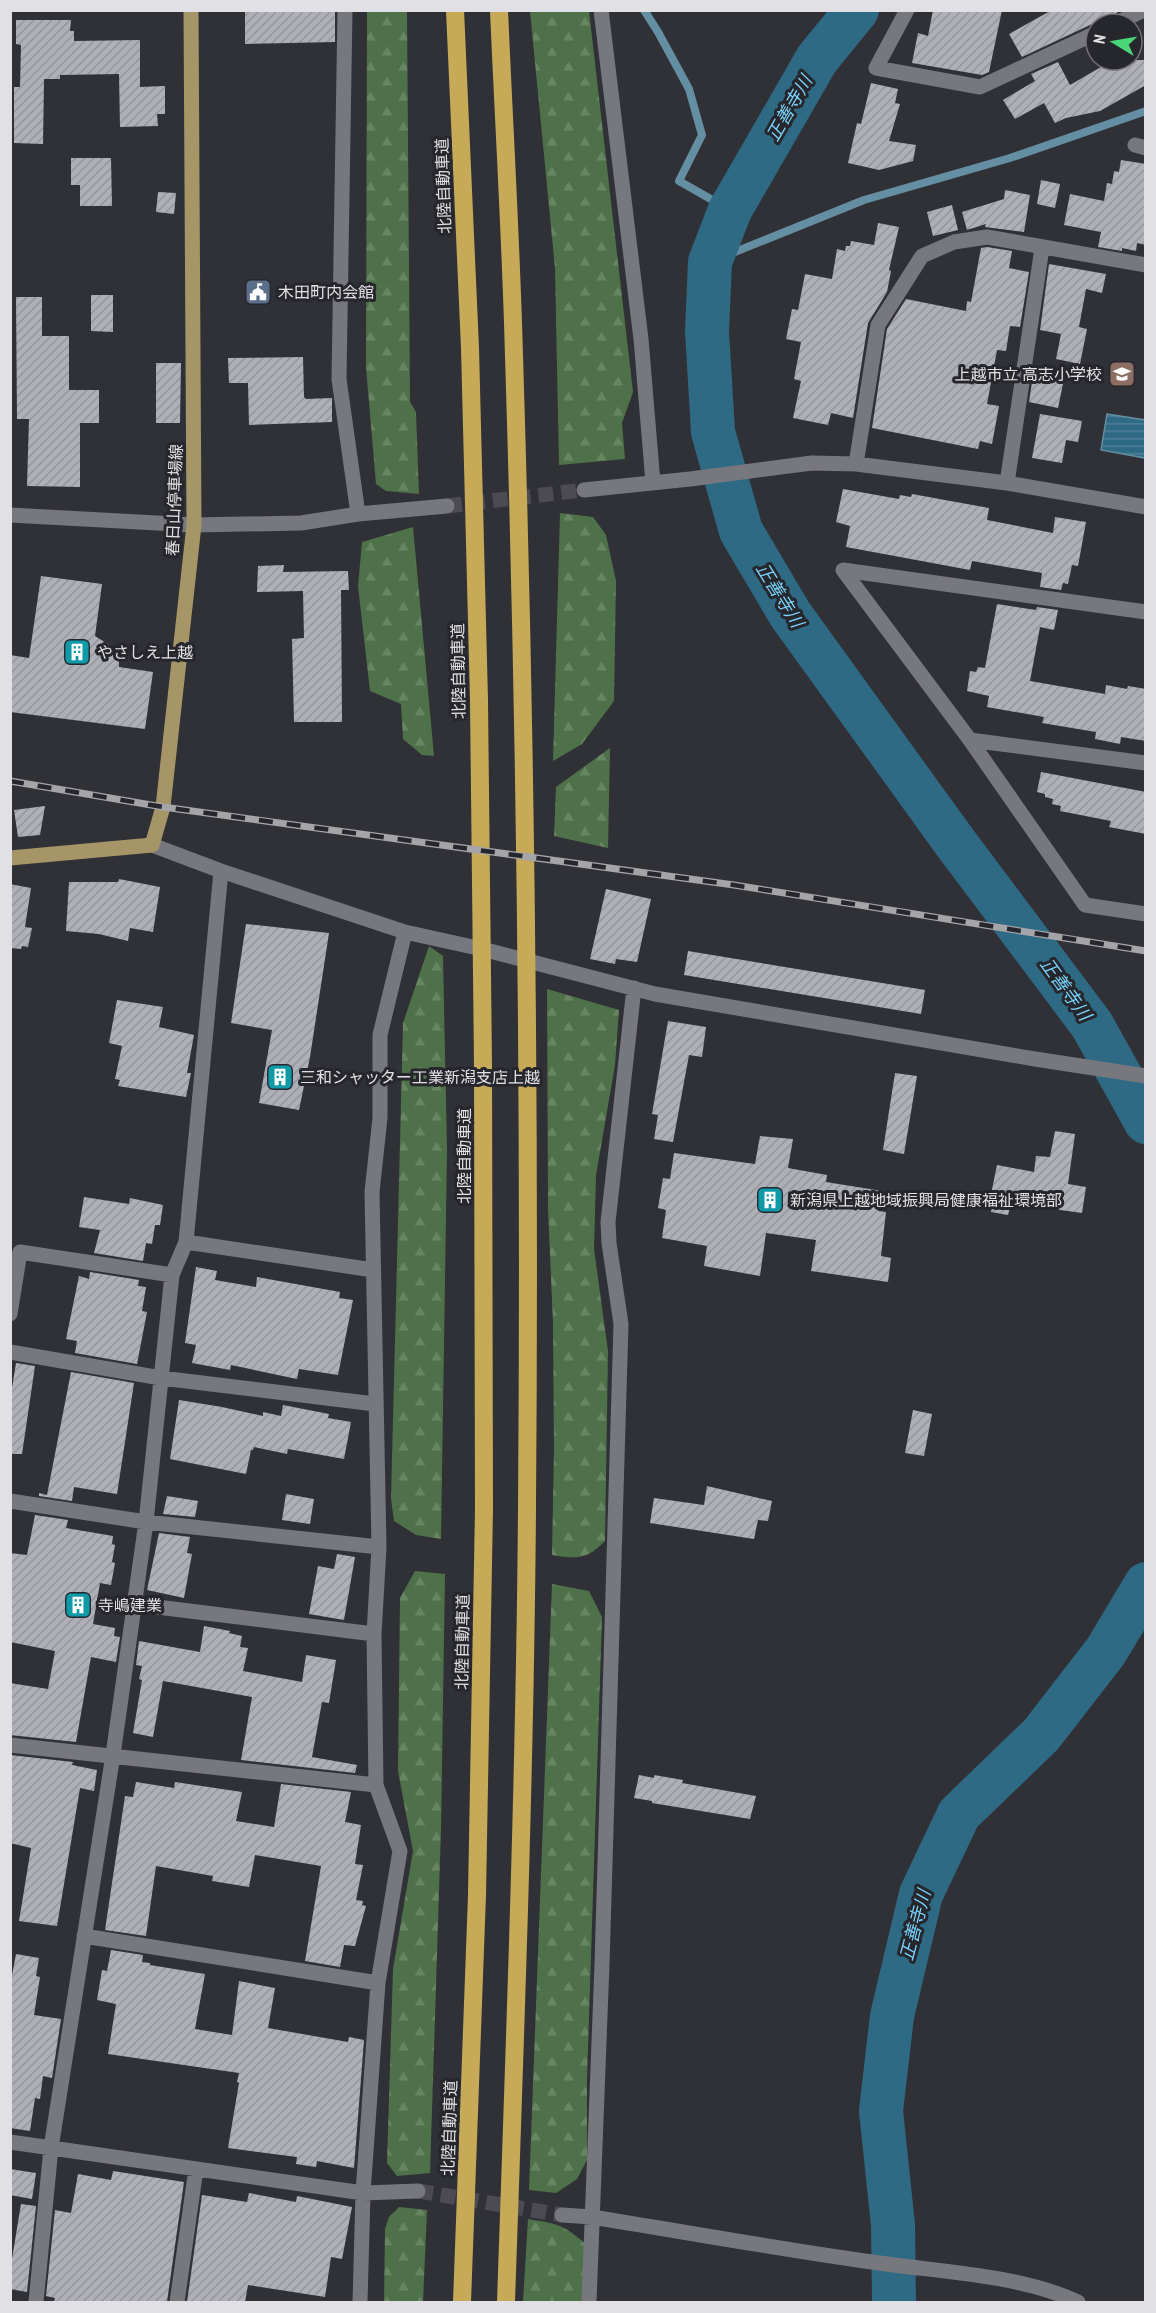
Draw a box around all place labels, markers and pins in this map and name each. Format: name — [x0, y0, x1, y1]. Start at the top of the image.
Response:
public building icon: 木田町内会館 — [243, 277, 273, 307]
place label: 木田町内会館 — [278, 282, 374, 302]
school or university icon: 上越市立 高志小学校 — [1107, 359, 1137, 389]
place label: 上越市立 高志小学校 — [955, 364, 1102, 384]
building icon: やさしえ上越 — [62, 637, 92, 667]
place label: やさしえ上越 — [97, 642, 193, 662]
building icon: 三和シャッター工業新潟支店上越 — [265, 1062, 295, 1092]
place label: 三和シャッター工業新潟支店上越 — [300, 1067, 540, 1087]
building icon: 新潟県上越地域振興局健康福祉環境部 — [755, 1185, 785, 1215]
place label: 新潟県上越地域振興局健康福祉環境部 — [790, 1190, 1062, 1210]
building icon: 寺嶋建業 — [63, 1590, 93, 1620]
place label: 寺嶋建業 — [98, 1595, 162, 1615]

